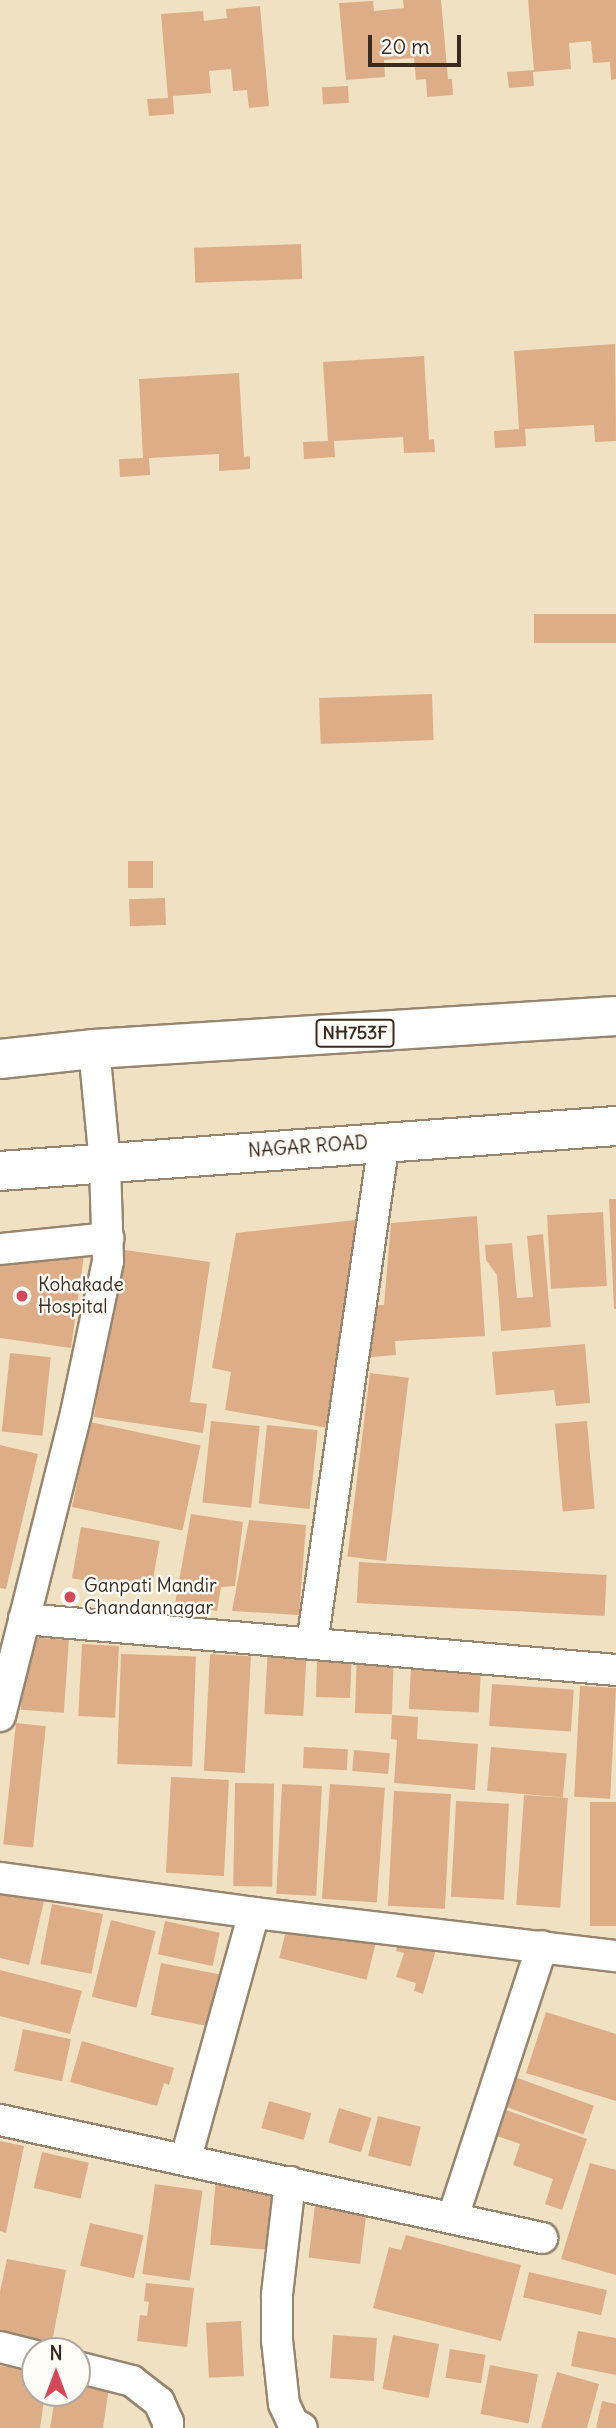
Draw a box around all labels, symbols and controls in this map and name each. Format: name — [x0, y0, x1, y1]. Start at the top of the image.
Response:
scale bar — [371, 21, 464, 65]
text: 20 m — [381, 33, 430, 60]
road number: NH753F — [315, 1018, 395, 1048]
street label: NAGAR ROAD — [247, 1131, 369, 1163]
place label: Kohakade Hospital — [38, 1274, 124, 1318]
marker: Kohakade Hospital — [12, 1286, 32, 1306]
place label: Ganpati Mandir Chandannagar — [84, 1575, 217, 1619]
marker: Ganpati Mandir Chandannagar — [62, 1589, 78, 1605]
north arrow — [21, 2337, 91, 2407]
text: N — [49, 2341, 63, 2365]

